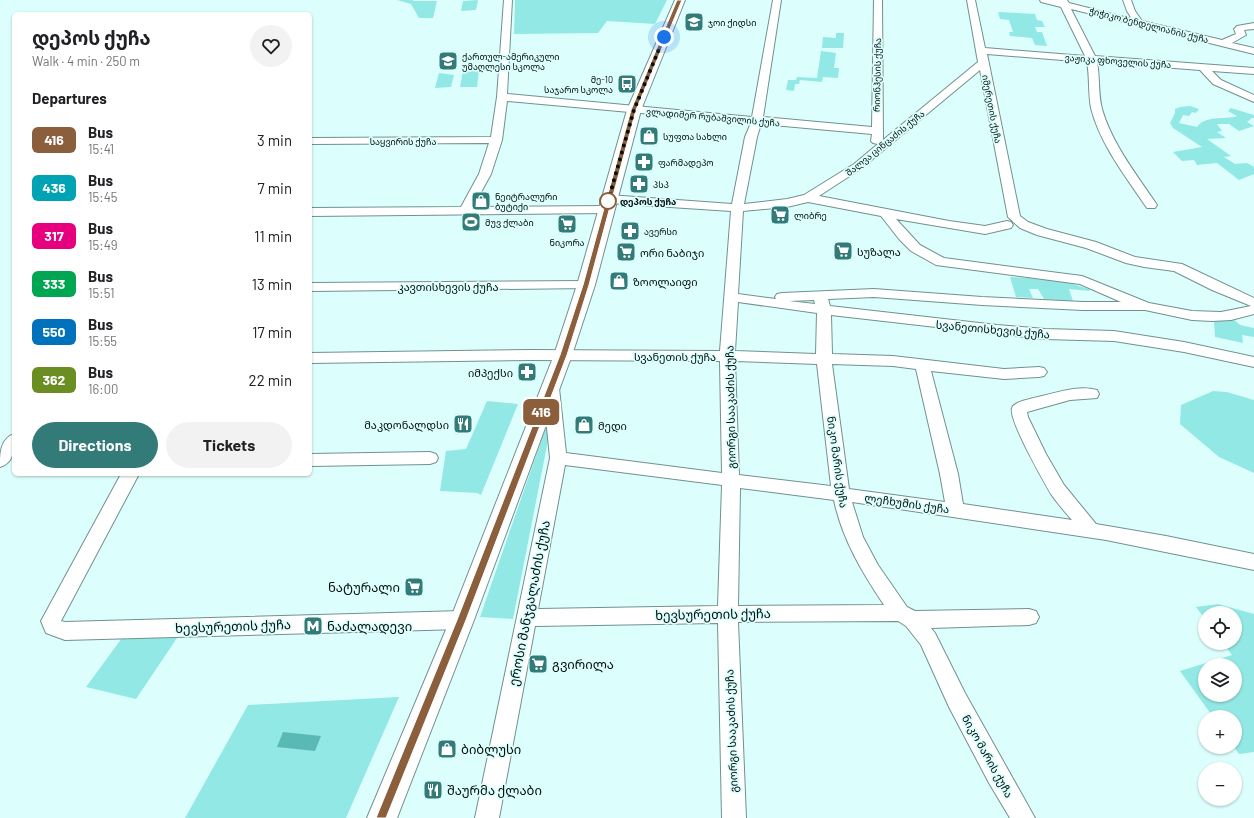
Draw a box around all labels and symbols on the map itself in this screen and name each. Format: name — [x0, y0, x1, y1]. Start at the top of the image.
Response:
street label: ჭიჭიკო ბენდელიანის ქუჩა — [1088, 5, 1210, 46]
school or university icon: ჯოი ქიდსი — [683, 11, 705, 33]
place label: ჯოი ქიდსი — [708, 17, 756, 29]
your location — [654, 27, 674, 47]
street label: რიონჰესის ქუჩა — [871, 38, 883, 112]
school or university icon: ქართულ-ამერიკული უმაღლესი სკოლა — [437, 50, 459, 72]
place label: ქართულ-ამერიკული უმაღლესი სკოლა — [462, 51, 559, 73]
street label: ვაჟიკა ფხოველის ქუჩა — [1064, 52, 1172, 71]
bus stop icon: მე-10 საჯარო სკოლა — [616, 73, 638, 95]
place label: მე-10 საჯარო სკოლა — [544, 74, 613, 96]
street label: იმერეთის ქუჩა — [980, 74, 1004, 144]
street label: ვლადიმერ რუბაშვილის ქუჩა — [646, 106, 780, 129]
street label: შალვა ცინცაძის ქუჩა — [843, 108, 927, 179]
shop icon: სუფთა სახლი — [638, 125, 660, 147]
place label: სუფთა სახლი — [663, 131, 727, 143]
street label: საყვირის ქუჩა — [370, 136, 436, 147]
pharmacy icon: ფარმადეპო — [633, 151, 655, 173]
place label: ფარმადეპო — [658, 157, 714, 169]
pharmacy icon: პსპ — [628, 173, 650, 195]
place label: პსპ — [653, 179, 669, 190]
shop icon: ნეიტრალური ბუტიქი — [470, 190, 492, 212]
place label: ნეიტრალური ბუტიქი — [495, 191, 557, 212]
marker: დეპოს ქუჩა — [599, 192, 617, 210]
place label: დეპოს ქუჩა — [620, 196, 676, 208]
supermarket icon: ლიბრე — [769, 204, 791, 226]
place label: ლიბრე — [794, 210, 827, 222]
sports icon: მუვ ქლაბი — [460, 211, 482, 233]
supermarket icon: ნიკორა — [556, 213, 578, 235]
place label: მუვ ქლაბი — [485, 217, 534, 229]
pharmacy icon: ავერსი — [619, 220, 641, 242]
place label: ავერსი — [644, 226, 677, 237]
place label: ნიკორა — [549, 237, 585, 248]
supermarket icon: სუზალა — [832, 240, 854, 262]
supermarket icon: ორი ნაბიჯი — [615, 241, 637, 263]
place label: სუზალა — [857, 245, 901, 259]
place label: ორი ნაბიჯი — [640, 246, 704, 260]
shop icon: ზოოლაიფი — [608, 270, 630, 292]
place label: ზოოლაიფი — [633, 275, 698, 289]
street label: კავთისხევის ქუჩა — [397, 280, 499, 294]
street label: სვანეთისხევის ქუჩა — [935, 318, 1051, 341]
street label: გიორგი სააკაძის ქუჩა — [722, 345, 739, 469]
street label: სვანეთის ქუჩა — [634, 350, 716, 364]
pharmacy icon: იმპექსი — [516, 361, 538, 383]
place label: იმპექსი — [468, 366, 513, 380]
line badge: 416 — [518, 399, 564, 425]
restaurant icon: მაკდონალდსი — [452, 413, 474, 435]
shop icon: მედი — [573, 414, 595, 436]
street label: ნიკო მარის ქუჩა — [824, 415, 851, 509]
place label: მაკდონალდსი — [364, 418, 449, 432]
place label: მედი — [598, 419, 627, 433]
street label: ლეჩხუმის ქუჩა — [864, 491, 950, 516]
street label: ეროსი მანჯგალაძის ქუჩა — [505, 519, 554, 688]
supermarket icon: ნატურალი — [403, 576, 425, 598]
place label: ნატურალი — [328, 579, 400, 596]
street label: ხევსურეთის ქუჩა — [655, 605, 771, 623]
metro station icon: ნაძალადევი — [302, 615, 324, 637]
street label: ხევსურეთის ქუჩა — [175, 616, 291, 636]
place label: ნაძალადევი — [327, 618, 412, 635]
supermarket icon: გვირილა — [527, 653, 549, 675]
place label: გვირილა — [552, 656, 614, 673]
street label: გიორგი სააკაძის ქუჩა — [722, 669, 741, 793]
street label: ნიკო მარის ქუჩა — [959, 712, 1016, 800]
shop icon: ბიბლუსი — [436, 738, 458, 760]
place label: ბიბლუსი — [461, 741, 521, 758]
restaurant icon: შაურმა ქლაბი — [422, 779, 444, 801]
place label: შაურმა ქლაბი — [447, 782, 542, 799]

